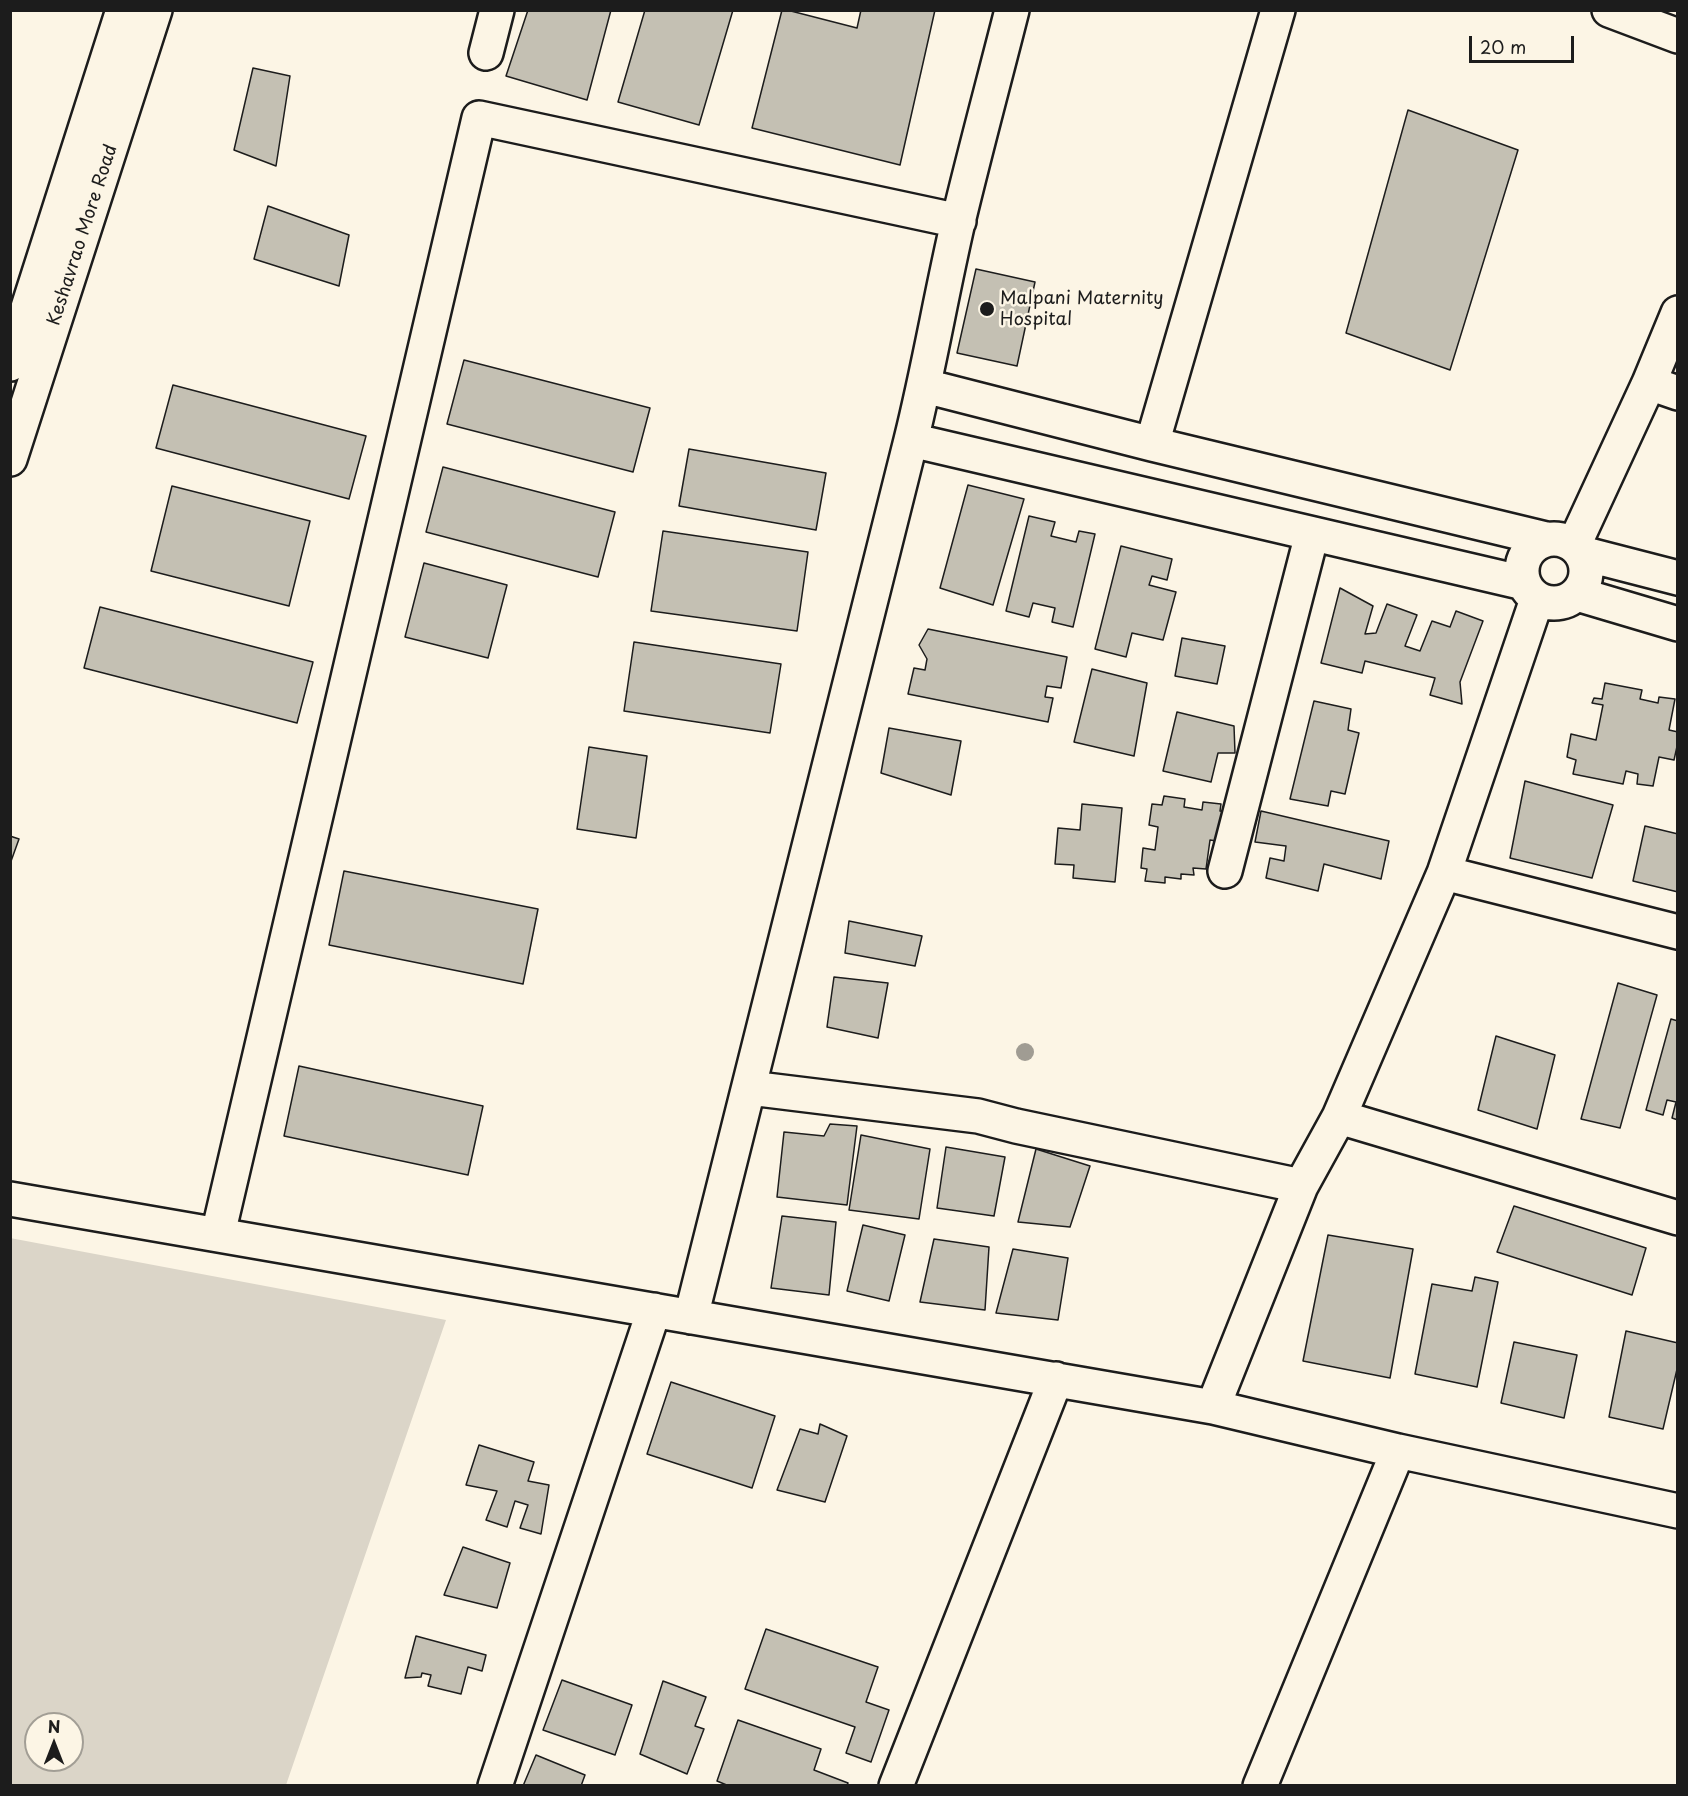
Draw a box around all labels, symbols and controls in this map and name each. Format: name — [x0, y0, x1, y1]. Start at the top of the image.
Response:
scale bar — [1472, 24, 1577, 62]
text: 20 m — [1480, 33, 1526, 60]
street label: Keshavrao More Road — [44, 142, 122, 328]
place label: Malpani Maternity Hospital — [1000, 288, 1163, 330]
marker: Malpani Maternity Hospital — [978, 300, 996, 318]
north arrow — [24, 1712, 84, 1772]
text: N — [48, 1714, 60, 1738]

